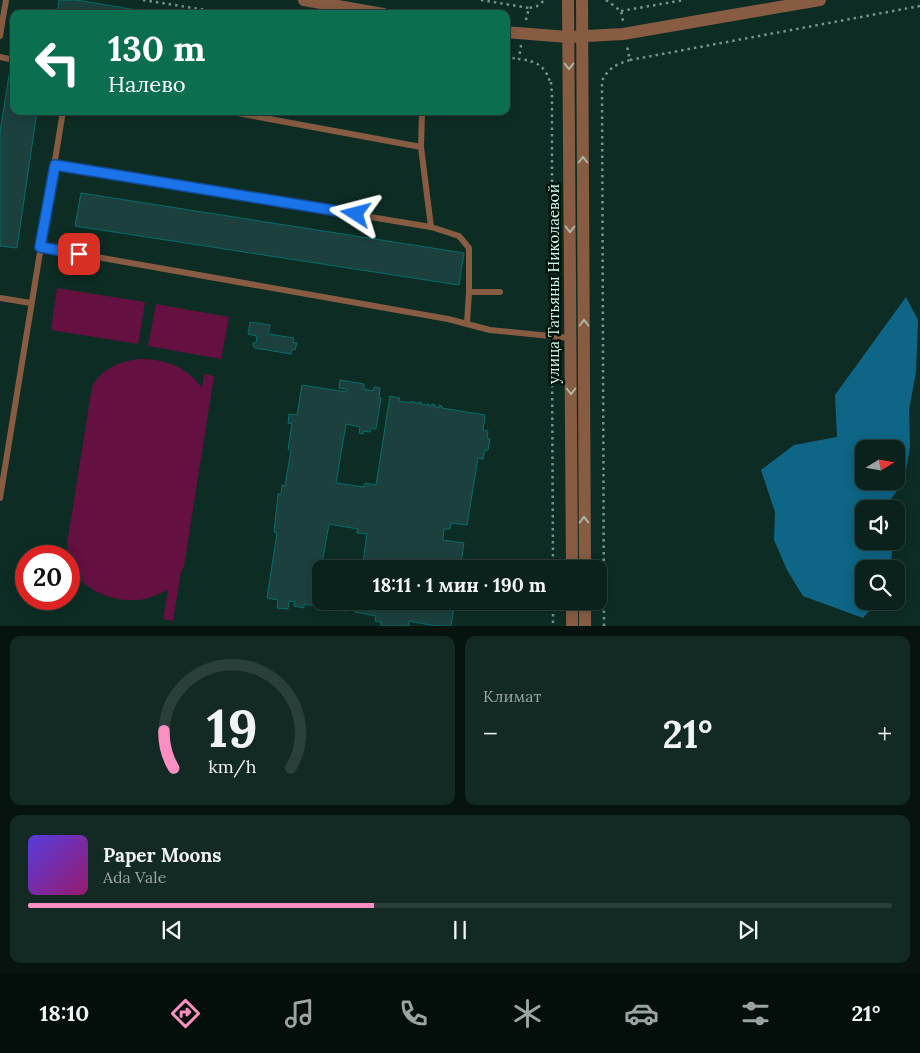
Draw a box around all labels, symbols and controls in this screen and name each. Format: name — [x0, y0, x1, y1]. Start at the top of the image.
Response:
text: 130 m — [108, 26, 205, 71]
icon: left — [25, 30, 90, 95]
one-way arrow — [564, 62, 574, 70]
text: Налево — [108, 70, 186, 98]
one-way arrow — [578, 156, 588, 164]
street label: улица Татьяны Николаевой — [544, 184, 563, 384]
position arrow — [329, 187, 381, 239]
one-way arrow — [565, 225, 575, 233]
pin — [58, 233, 100, 275]
icon: arrive — [65, 240, 93, 268]
one-way arrow — [579, 318, 589, 326]
one-way arrow — [566, 388, 576, 395]
north arrow — [855, 440, 905, 490]
map controls — [855, 440, 905, 610]
button: sound — [855, 500, 905, 550]
one-way arrow — [579, 516, 589, 524]
speed limit sign: 20 — [15, 545, 80, 610]
button: search — [855, 560, 905, 610]
text: 18:11 · 1 мин · 190 m — [373, 573, 546, 597]
text: Климат — [483, 686, 541, 706]
text: 19 — [207, 695, 258, 761]
text: 21° — [662, 710, 713, 758]
text: − — [483, 716, 498, 752]
text: + — [877, 716, 892, 752]
text: km/h — [208, 755, 257, 778]
text: Paper Moons — [103, 843, 222, 867]
text: Ada Vale — [103, 867, 166, 887]
icon: previous — [158, 916, 186, 944]
icon: pause — [446, 916, 474, 944]
icon: next — [734, 916, 762, 944]
icon: directions — [168, 996, 203, 1031]
icon: music — [282, 996, 317, 1031]
icon: phone — [396, 996, 431, 1031]
icon: climate — [510, 996, 545, 1031]
icon: car — [624, 996, 659, 1031]
icon: filters — [738, 996, 773, 1031]
text: 18:10 — [39, 999, 89, 1027]
text: 21° — [851, 999, 880, 1027]

